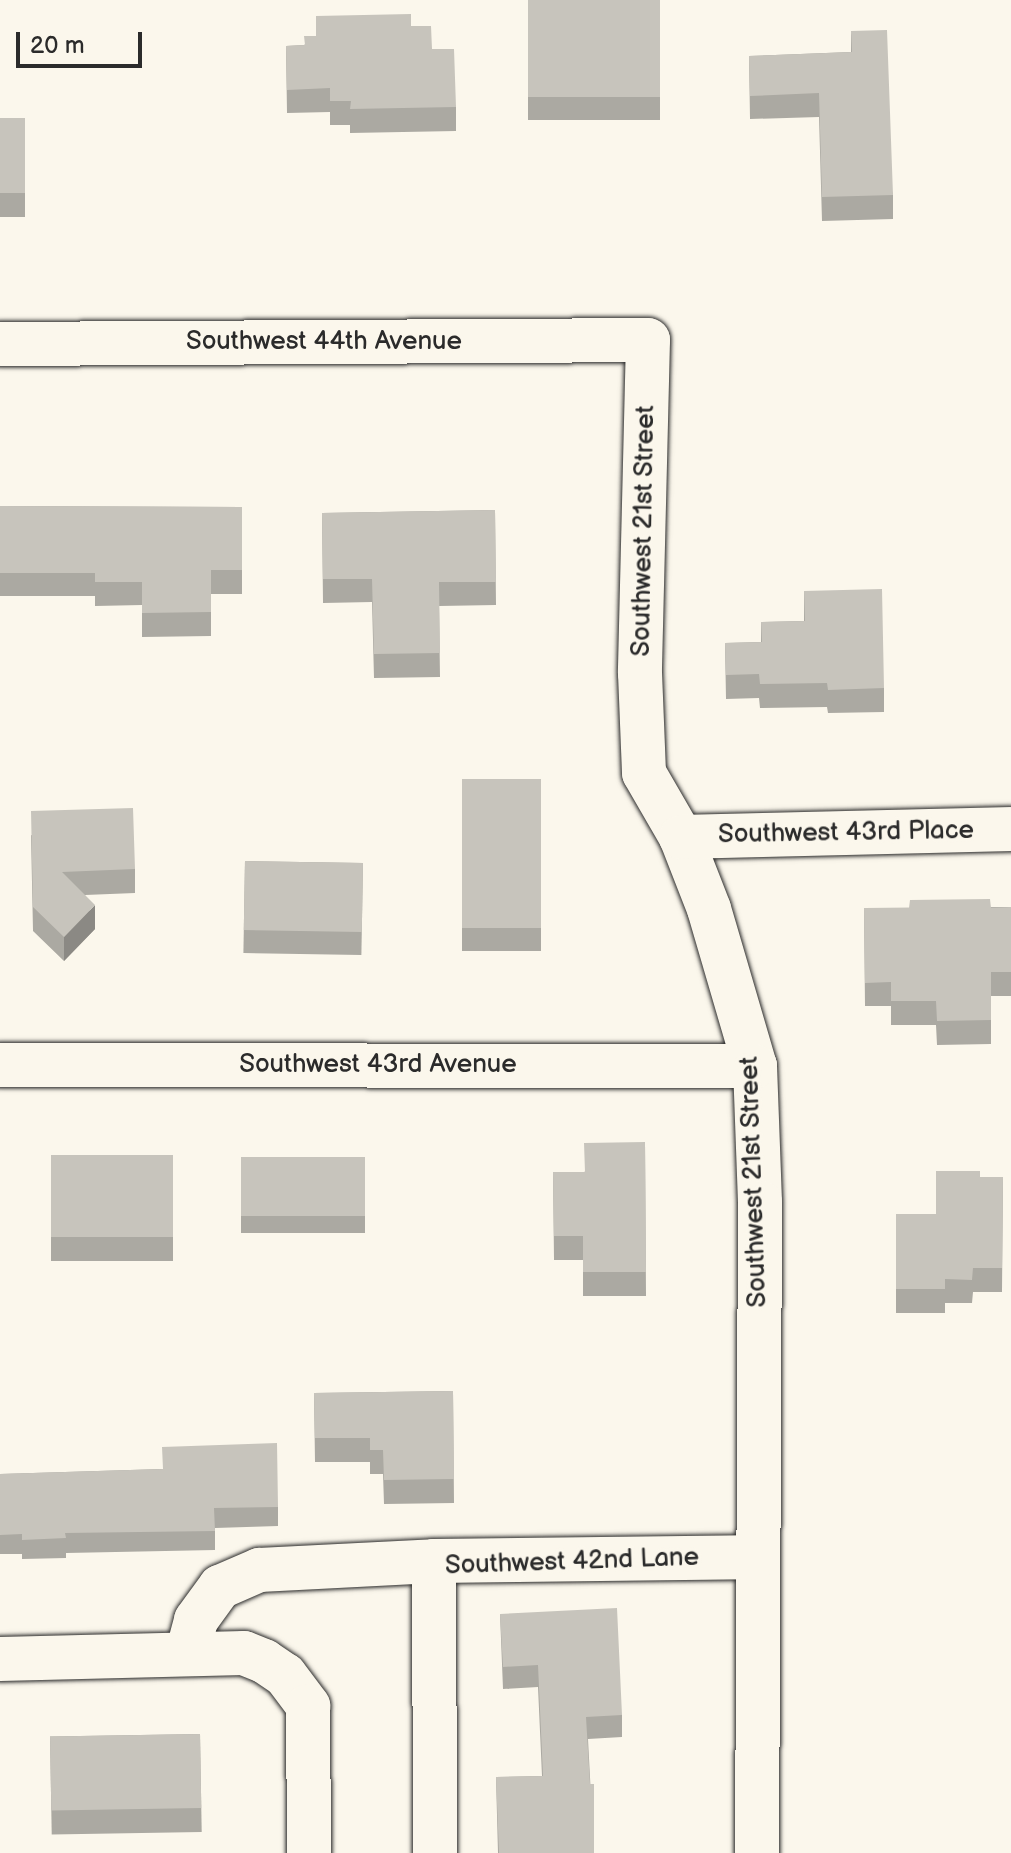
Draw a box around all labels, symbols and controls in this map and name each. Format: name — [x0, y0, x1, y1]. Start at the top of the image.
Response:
scale bar — [20, 16, 146, 66]
text: 20 m — [30, 31, 85, 60]
street label: Southwest 44th Avenue — [186, 326, 462, 358]
street label: Southwest 21st Street — [626, 405, 662, 657]
street label: Southwest 43rd Place — [718, 815, 974, 851]
street label: Southwest 43rd Avenue — [239, 1049, 517, 1081]
street label: Southwest 21st Street — [734, 1056, 774, 1308]
street label: Southwest 42nd Lane — [444, 1542, 700, 1582]

